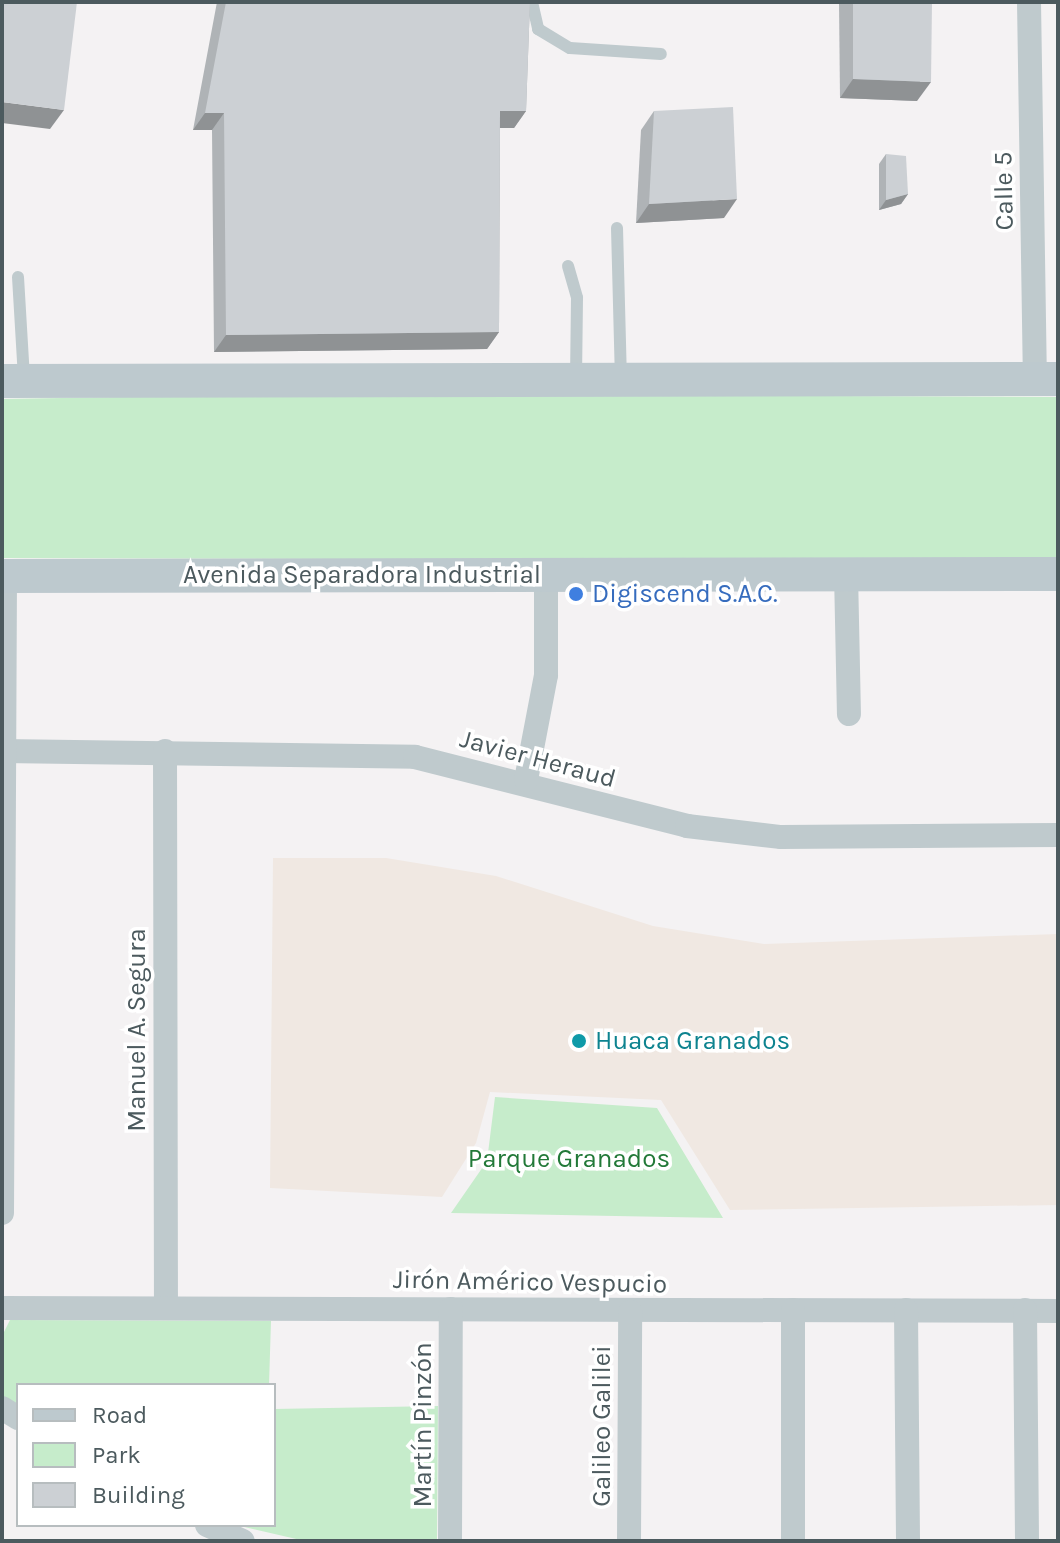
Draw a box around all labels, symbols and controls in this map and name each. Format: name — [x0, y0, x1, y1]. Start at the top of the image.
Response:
street label: Calle 5 — [988, 151, 1020, 231]
street label: Avenida Separadora Industrial — [183, 559, 541, 591]
place label: Digiscend S.A.C. — [592, 578, 778, 610]
marker: Digiscend S.A.C. — [567, 585, 585, 603]
street label: Javier Heraud — [457, 723, 619, 795]
street label: Manuel A. Segura — [121, 928, 153, 1132]
place label: Huaca Granados — [595, 1025, 790, 1057]
marker: Huaca Granados — [570, 1032, 588, 1050]
park label: Parque Granados — [468, 1143, 670, 1175]
street label: Jirón Américo Vespucio — [393, 1264, 667, 1300]
street label: Martín Pinzón — [407, 1342, 439, 1508]
street label: Galileo Galilei — [586, 1345, 618, 1507]
legend — [16, 1383, 276, 1527]
text: Road — [92, 1401, 147, 1429]
text: Park — [92, 1441, 141, 1469]
text: Building — [92, 1481, 185, 1509]

